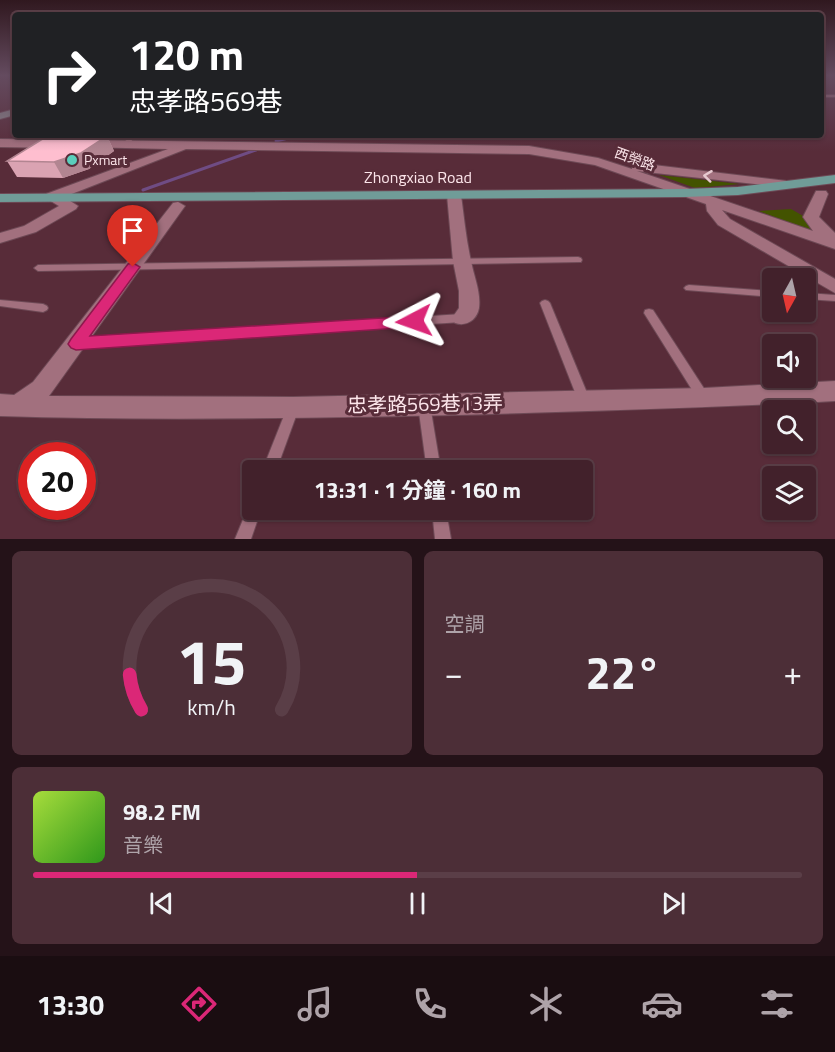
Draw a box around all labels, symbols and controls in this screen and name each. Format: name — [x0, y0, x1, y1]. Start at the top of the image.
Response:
text: 120 m — [129, 22, 244, 86]
icon: right — [30, 36, 108, 114]
text: 忠孝路569巷 — [129, 80, 282, 121]
street label: 西榮路 — [612, 141, 658, 176]
place label: Pxmart — [84, 149, 127, 170]
marker: Pxmart — [65, 153, 79, 167]
street label: Zhongxiao Road — [364, 165, 472, 189]
one-way arrow — [704, 171, 713, 183]
pin — [107, 205, 158, 267]
icon: arrive — [116, 214, 149, 247]
north arrow — [762, 268, 816, 322]
map controls — [762, 268, 816, 520]
position arrow — [382, 289, 446, 353]
button: sound — [762, 334, 816, 388]
street label: 忠孝路569巷13弄 — [347, 387, 503, 420]
button: search — [762, 400, 816, 454]
speed limit sign: 20 — [18, 442, 96, 520]
button: layers — [762, 466, 816, 520]
text: 13:31 · 1 分鐘 · 160 m — [314, 473, 521, 507]
text: 空調 — [445, 608, 485, 639]
text: 15 — [177, 613, 247, 708]
text: 22° — [585, 638, 661, 706]
text: − — [445, 648, 463, 698]
text: + — [784, 648, 802, 698]
text: km/h — [187, 691, 236, 723]
text: 98.2 FM — [123, 795, 201, 829]
text: 音樂 — [123, 829, 163, 860]
icon: previous — [145, 887, 178, 920]
icon: pause — [401, 887, 434, 920]
icon: next — [657, 887, 690, 920]
icon: directions — [178, 983, 220, 1025]
icon: music — [294, 983, 336, 1025]
icon: phone — [409, 983, 451, 1025]
icon: climate — [525, 983, 567, 1025]
icon: car — [641, 983, 683, 1025]
icon: filters — [756, 983, 798, 1025]
text: 13:30 — [37, 984, 104, 1025]

